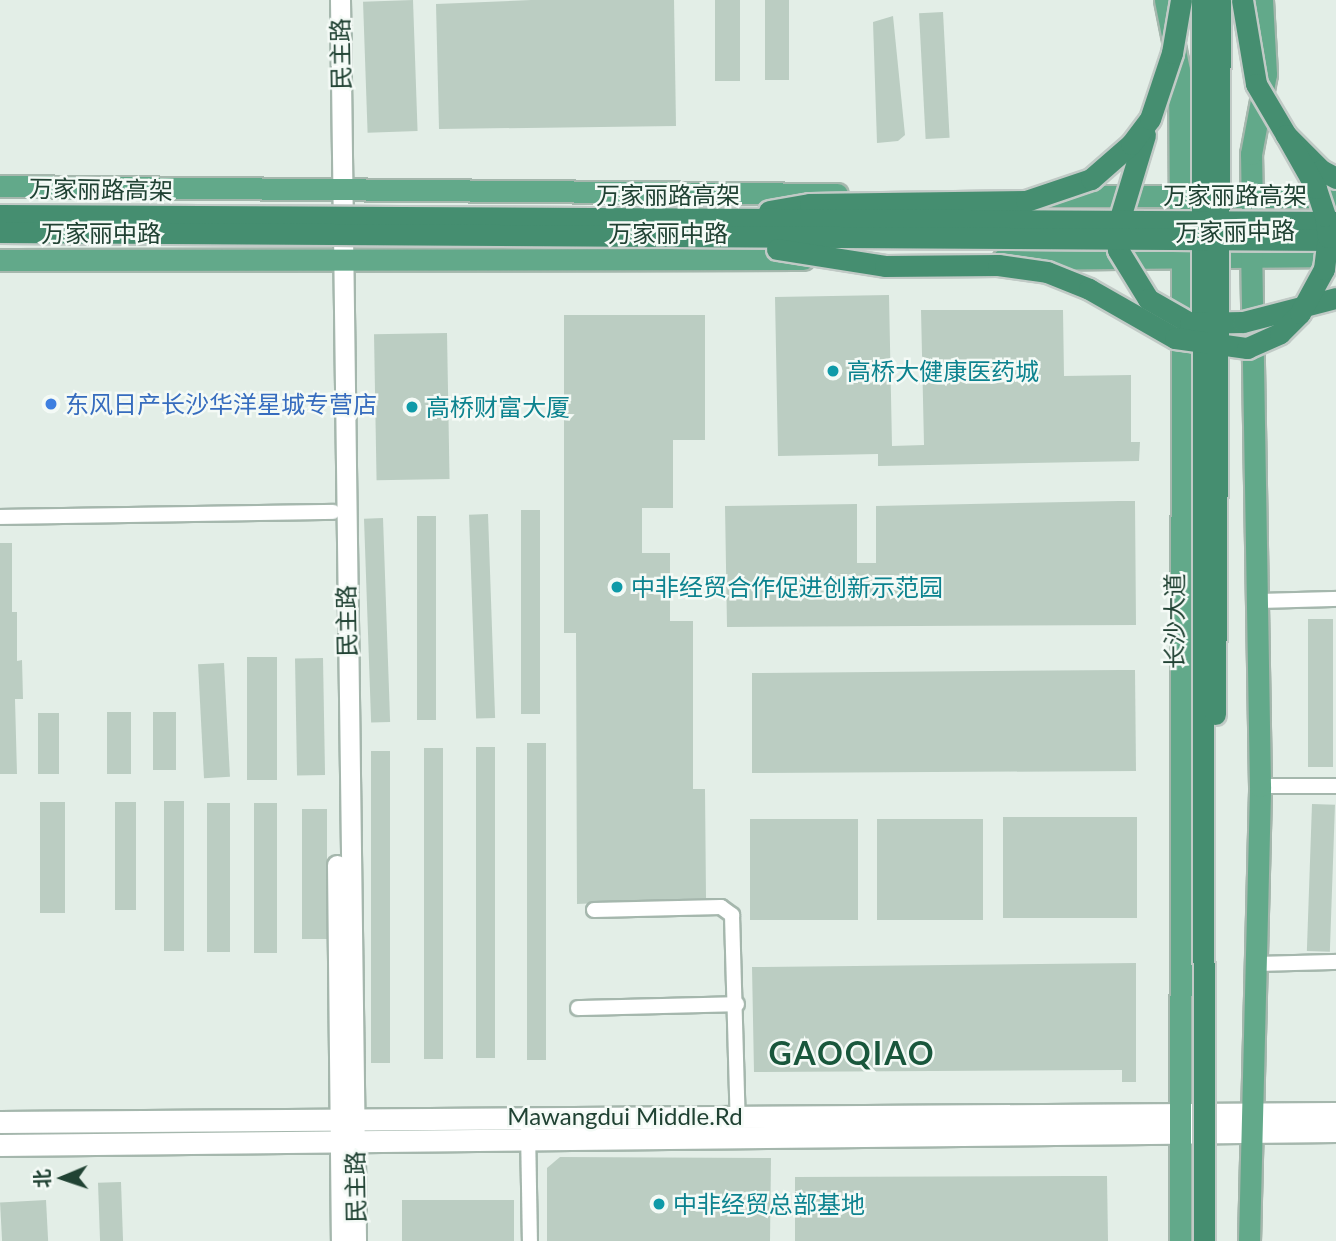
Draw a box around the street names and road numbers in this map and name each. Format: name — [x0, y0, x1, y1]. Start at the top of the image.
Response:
street label: 民主路 — [325, 18, 355, 90]
street label: 万家丽路高架 — [29, 173, 173, 205]
street label: 万家丽路高架 — [596, 181, 740, 209]
street label: 万家丽路高架 — [1163, 181, 1307, 209]
street label: 万家丽中路 — [1175, 216, 1295, 246]
street label: 万家丽中路 — [41, 219, 161, 247]
street label: 万家丽中路 — [608, 219, 728, 247]
street label: 长沙大道 — [1160, 573, 1188, 669]
street label: 民主路 — [331, 585, 361, 657]
street label: Mawangdui Middle.Rd — [507, 1102, 743, 1130]
street label: 民主路 — [340, 1151, 370, 1223]

